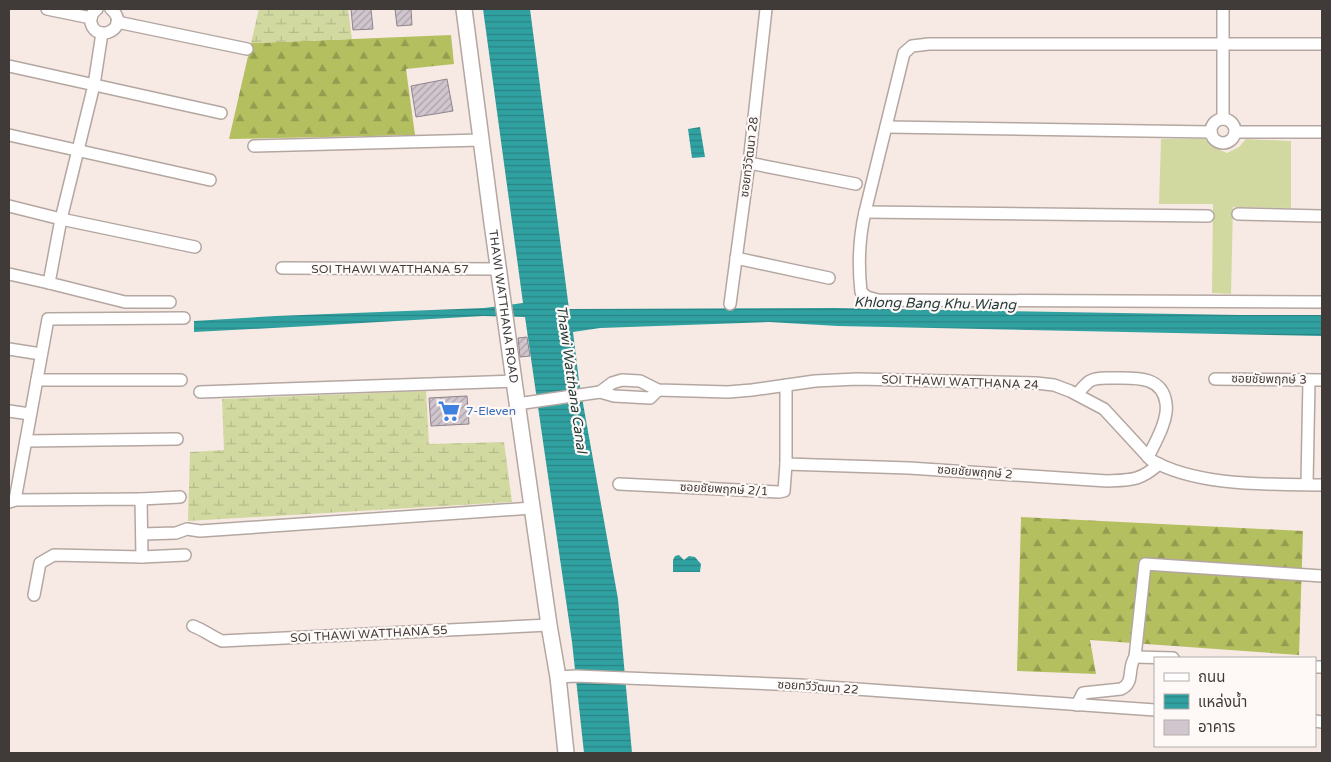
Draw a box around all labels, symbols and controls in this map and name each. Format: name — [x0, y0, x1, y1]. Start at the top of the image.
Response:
street label: ซอยทวีวัฒนา 28 — [737, 116, 761, 198]
street label: THAWI WATTHANA ROAD — [486, 229, 521, 384]
street label: SOI THAWI WATTHANA 57 — [311, 262, 469, 276]
water label: Khlong Bang Khu Wiang — [854, 294, 1017, 313]
water label: Thawi Watthana Canal — [553, 304, 590, 455]
street label: ซอยชัยพฤกษ์ 3 — [1231, 371, 1307, 387]
street label: SOI THAWI WATTHANA 24 — [881, 372, 1039, 392]
supermarket icon: 7-Eleven — [436, 398, 462, 424]
place label: 7-Eleven — [466, 404, 516, 418]
street label: ซอยชัยพฤกษ์ 2 — [937, 462, 1013, 482]
street label: ซอยชัยพฤกษ์ 2/1 — [680, 480, 768, 498]
street label: SOI THAWI WATTHANA 55 — [290, 623, 448, 645]
legend — [1154, 657, 1316, 747]
text: ถนน — [1198, 668, 1225, 686]
street label: ซอยทวีวัฒนา 22 — [777, 677, 859, 697]
text: แหล่งน้ำ — [1198, 691, 1247, 711]
text: อาคาร — [1198, 718, 1235, 736]

